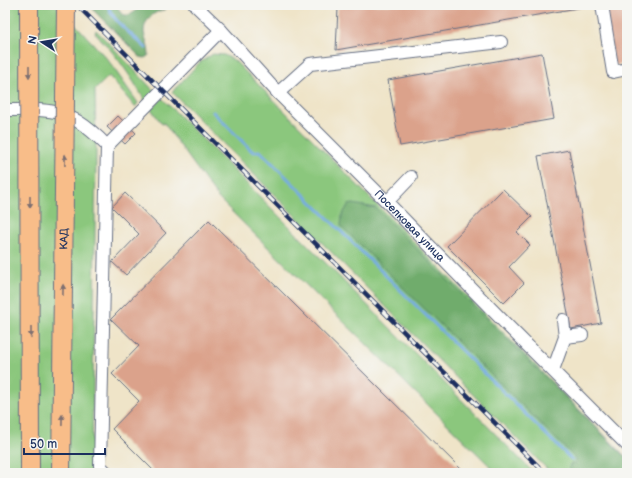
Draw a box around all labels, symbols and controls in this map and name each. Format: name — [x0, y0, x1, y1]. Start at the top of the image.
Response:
north arrow — [22, 22, 62, 62]
text: N — [25, 35, 40, 45]
one-way arrow — [26, 66, 32, 79]
one-way arrow — [62, 153, 68, 166]
street label: Поселковая улица — [372, 187, 448, 264]
one-way arrow — [27, 196, 33, 209]
street label: КАД — [57, 228, 70, 250]
one-way arrow — [60, 283, 66, 296]
one-way arrow — [28, 326, 34, 339]
one-way arrow — [59, 413, 65, 426]
scale bar — [24, 430, 105, 456]
text: 50 m — [30, 437, 57, 452]

